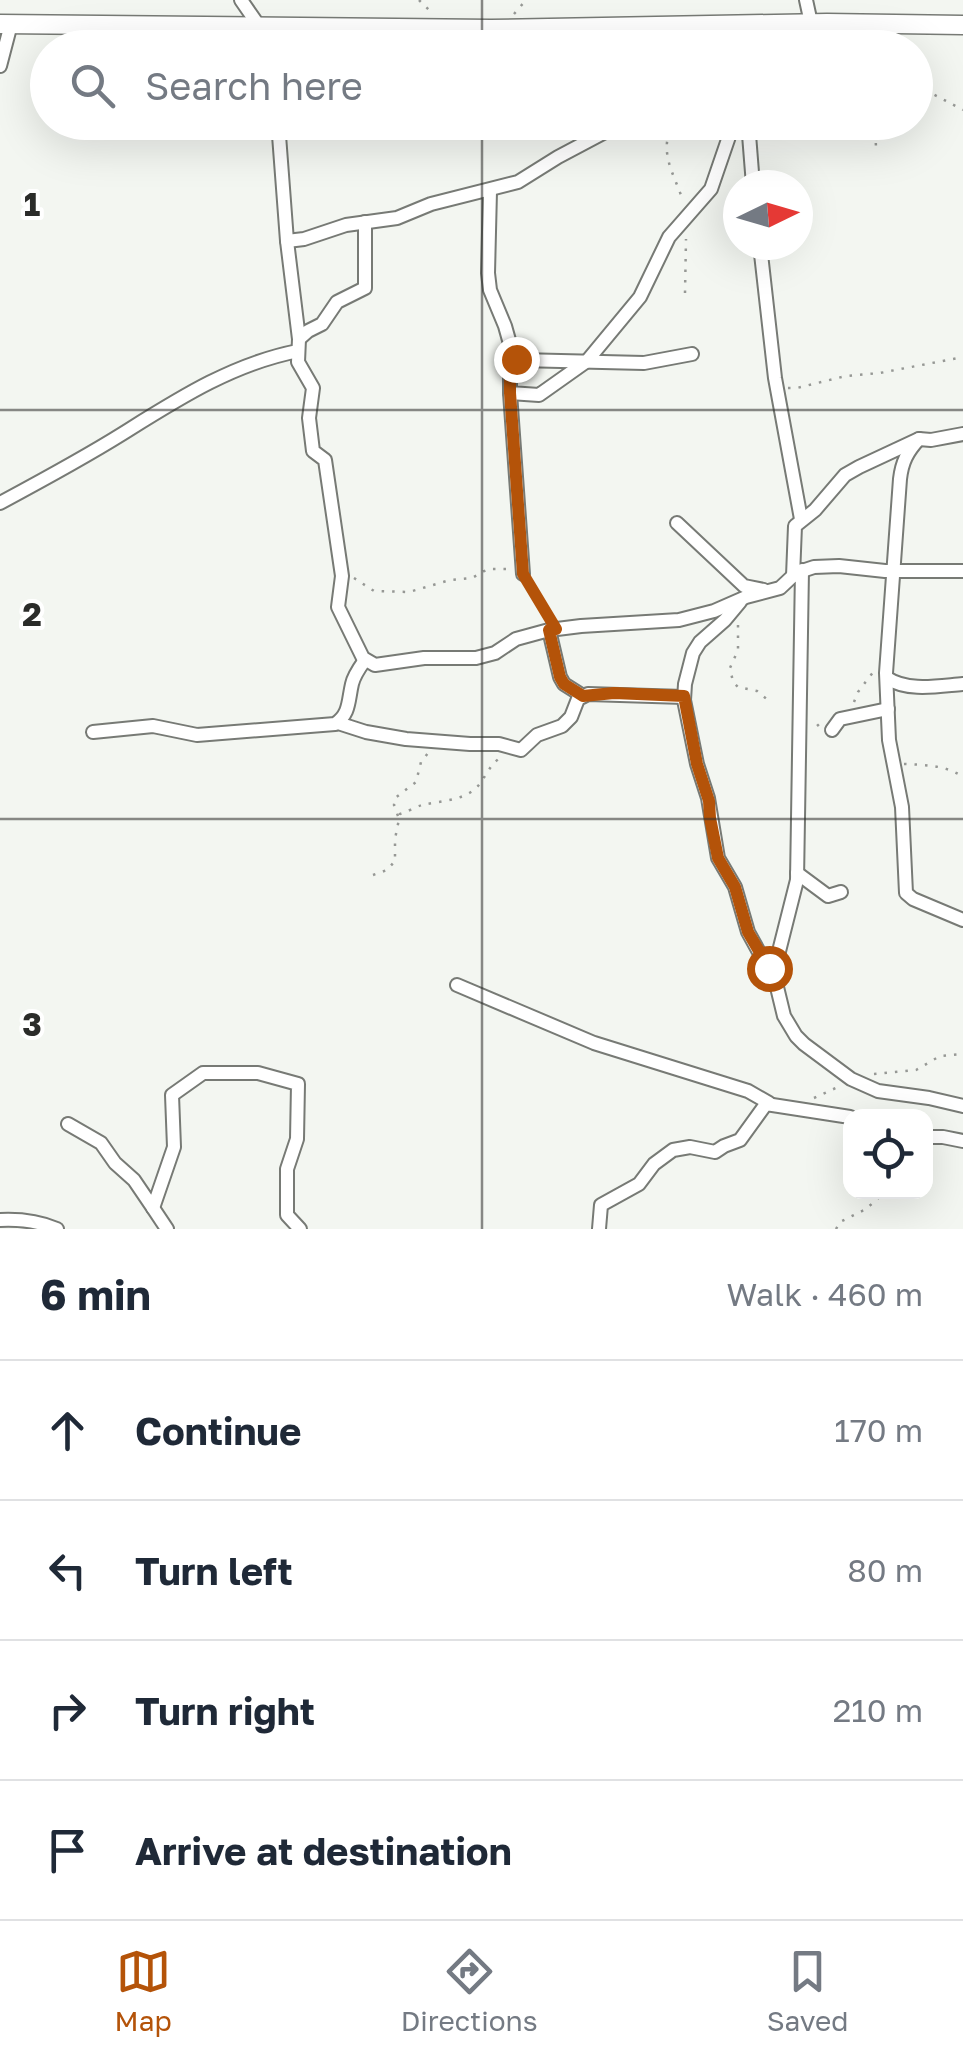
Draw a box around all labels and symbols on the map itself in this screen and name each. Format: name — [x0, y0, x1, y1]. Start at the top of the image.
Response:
north arrow — [723, 170, 813, 260]
text: 1 — [24, 185, 40, 223]
route end — [494, 337, 540, 383]
text: 2 — [22, 595, 42, 633]
route start — [747, 946, 793, 992]
text: 3 — [22, 1005, 42, 1043]

